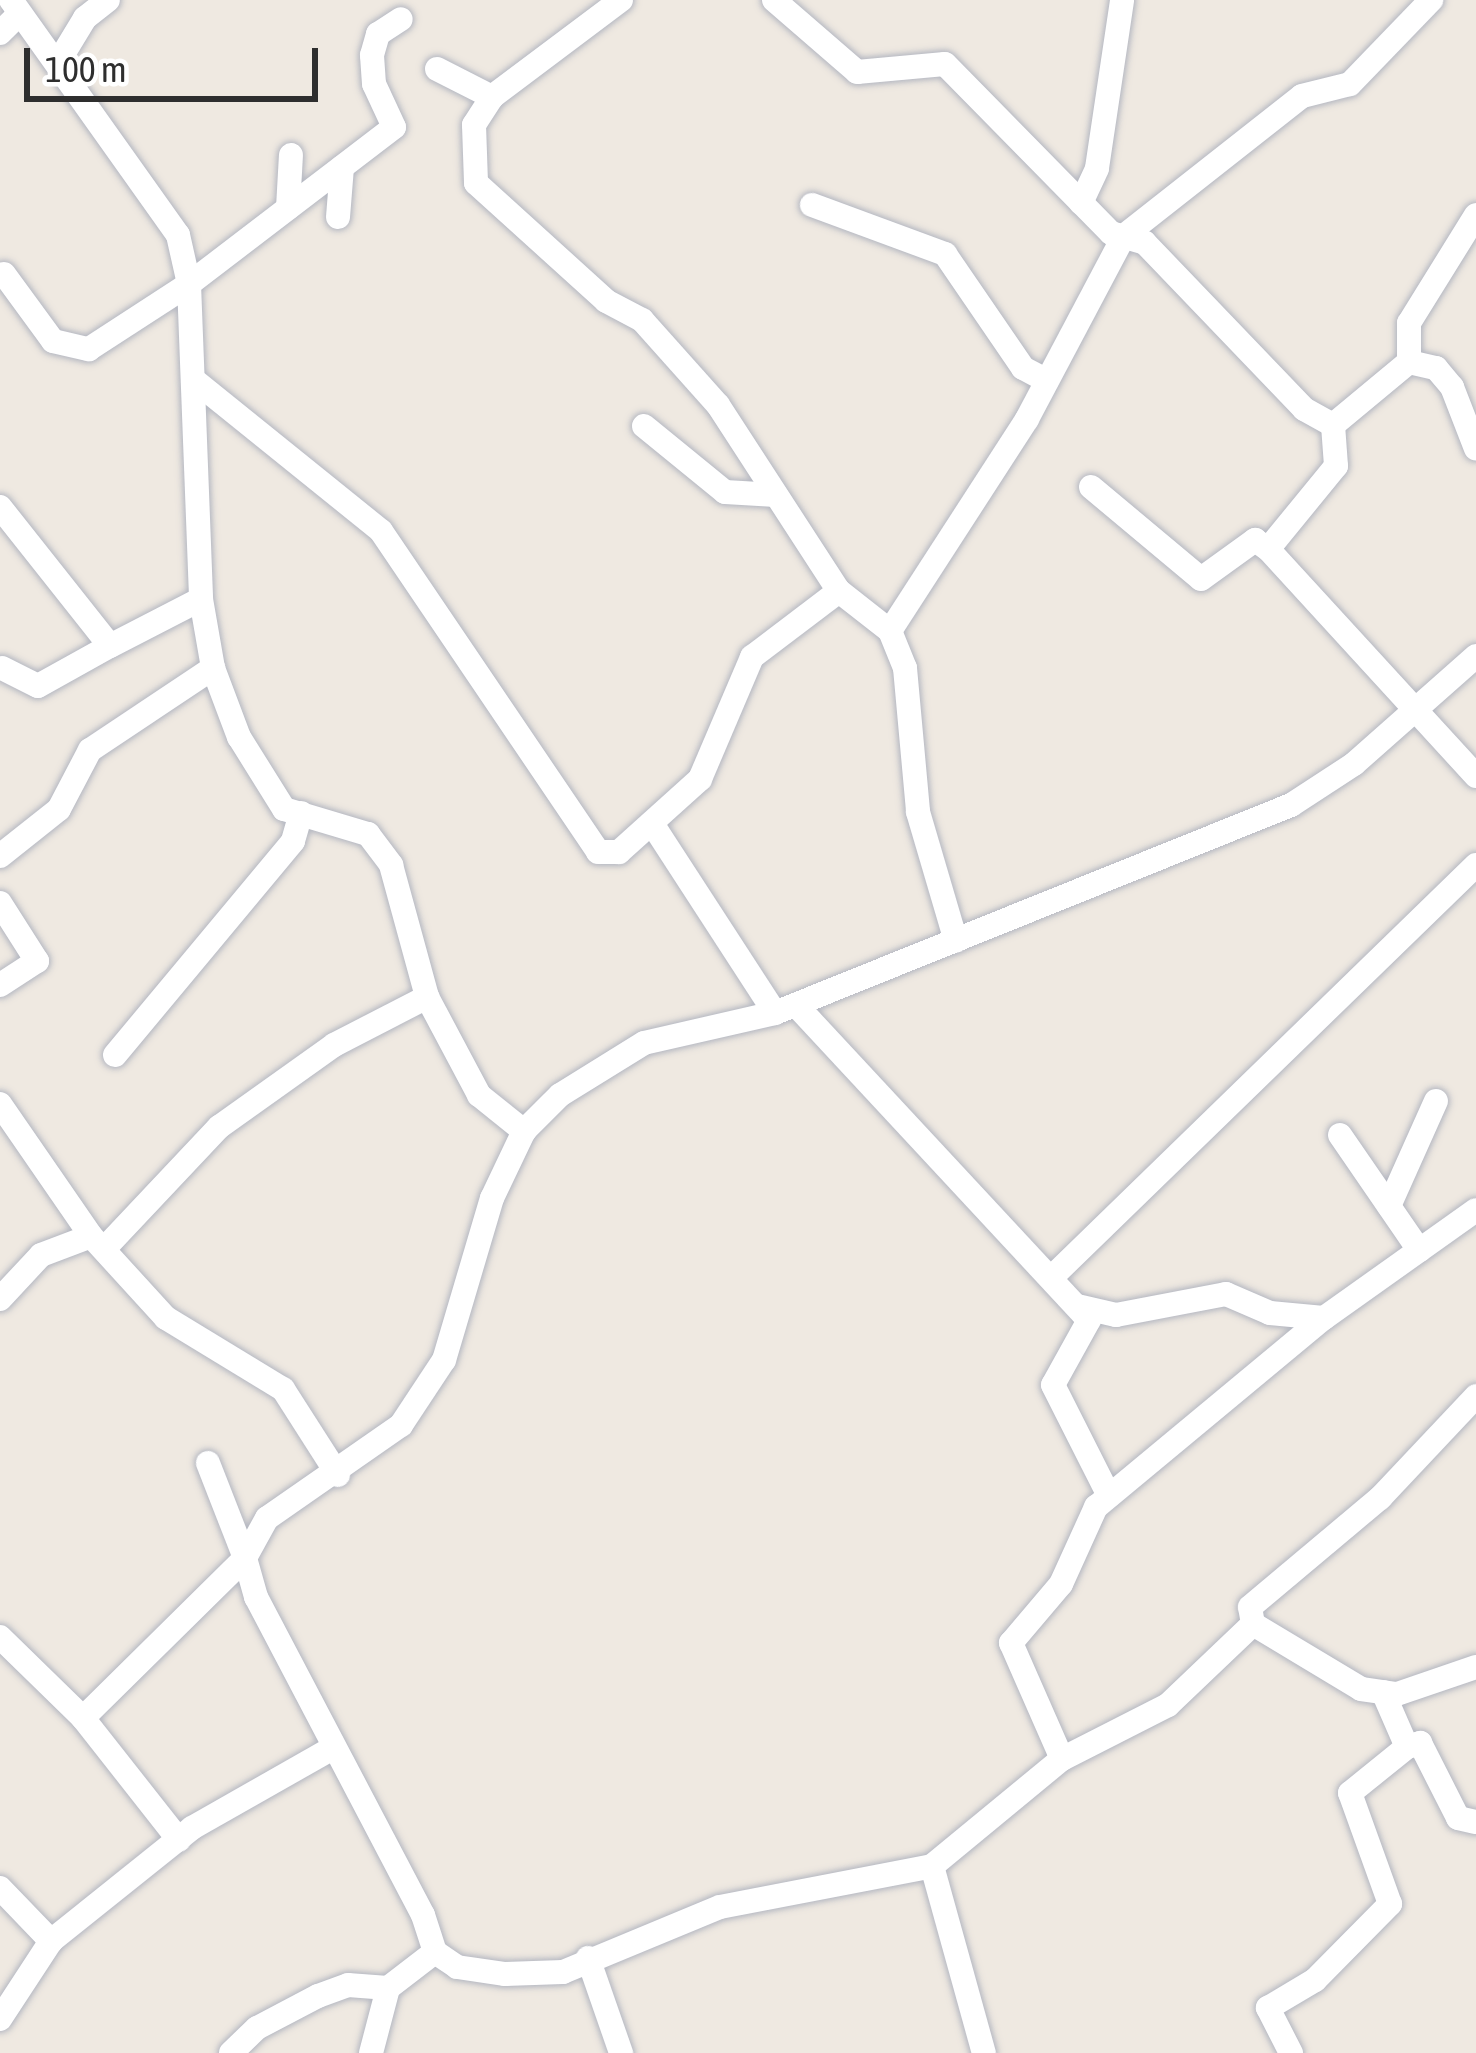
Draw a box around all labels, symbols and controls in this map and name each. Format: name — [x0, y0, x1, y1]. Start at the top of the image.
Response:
scale bar — [30, 24, 324, 98]
text: 100 m — [45, 48, 127, 90]

